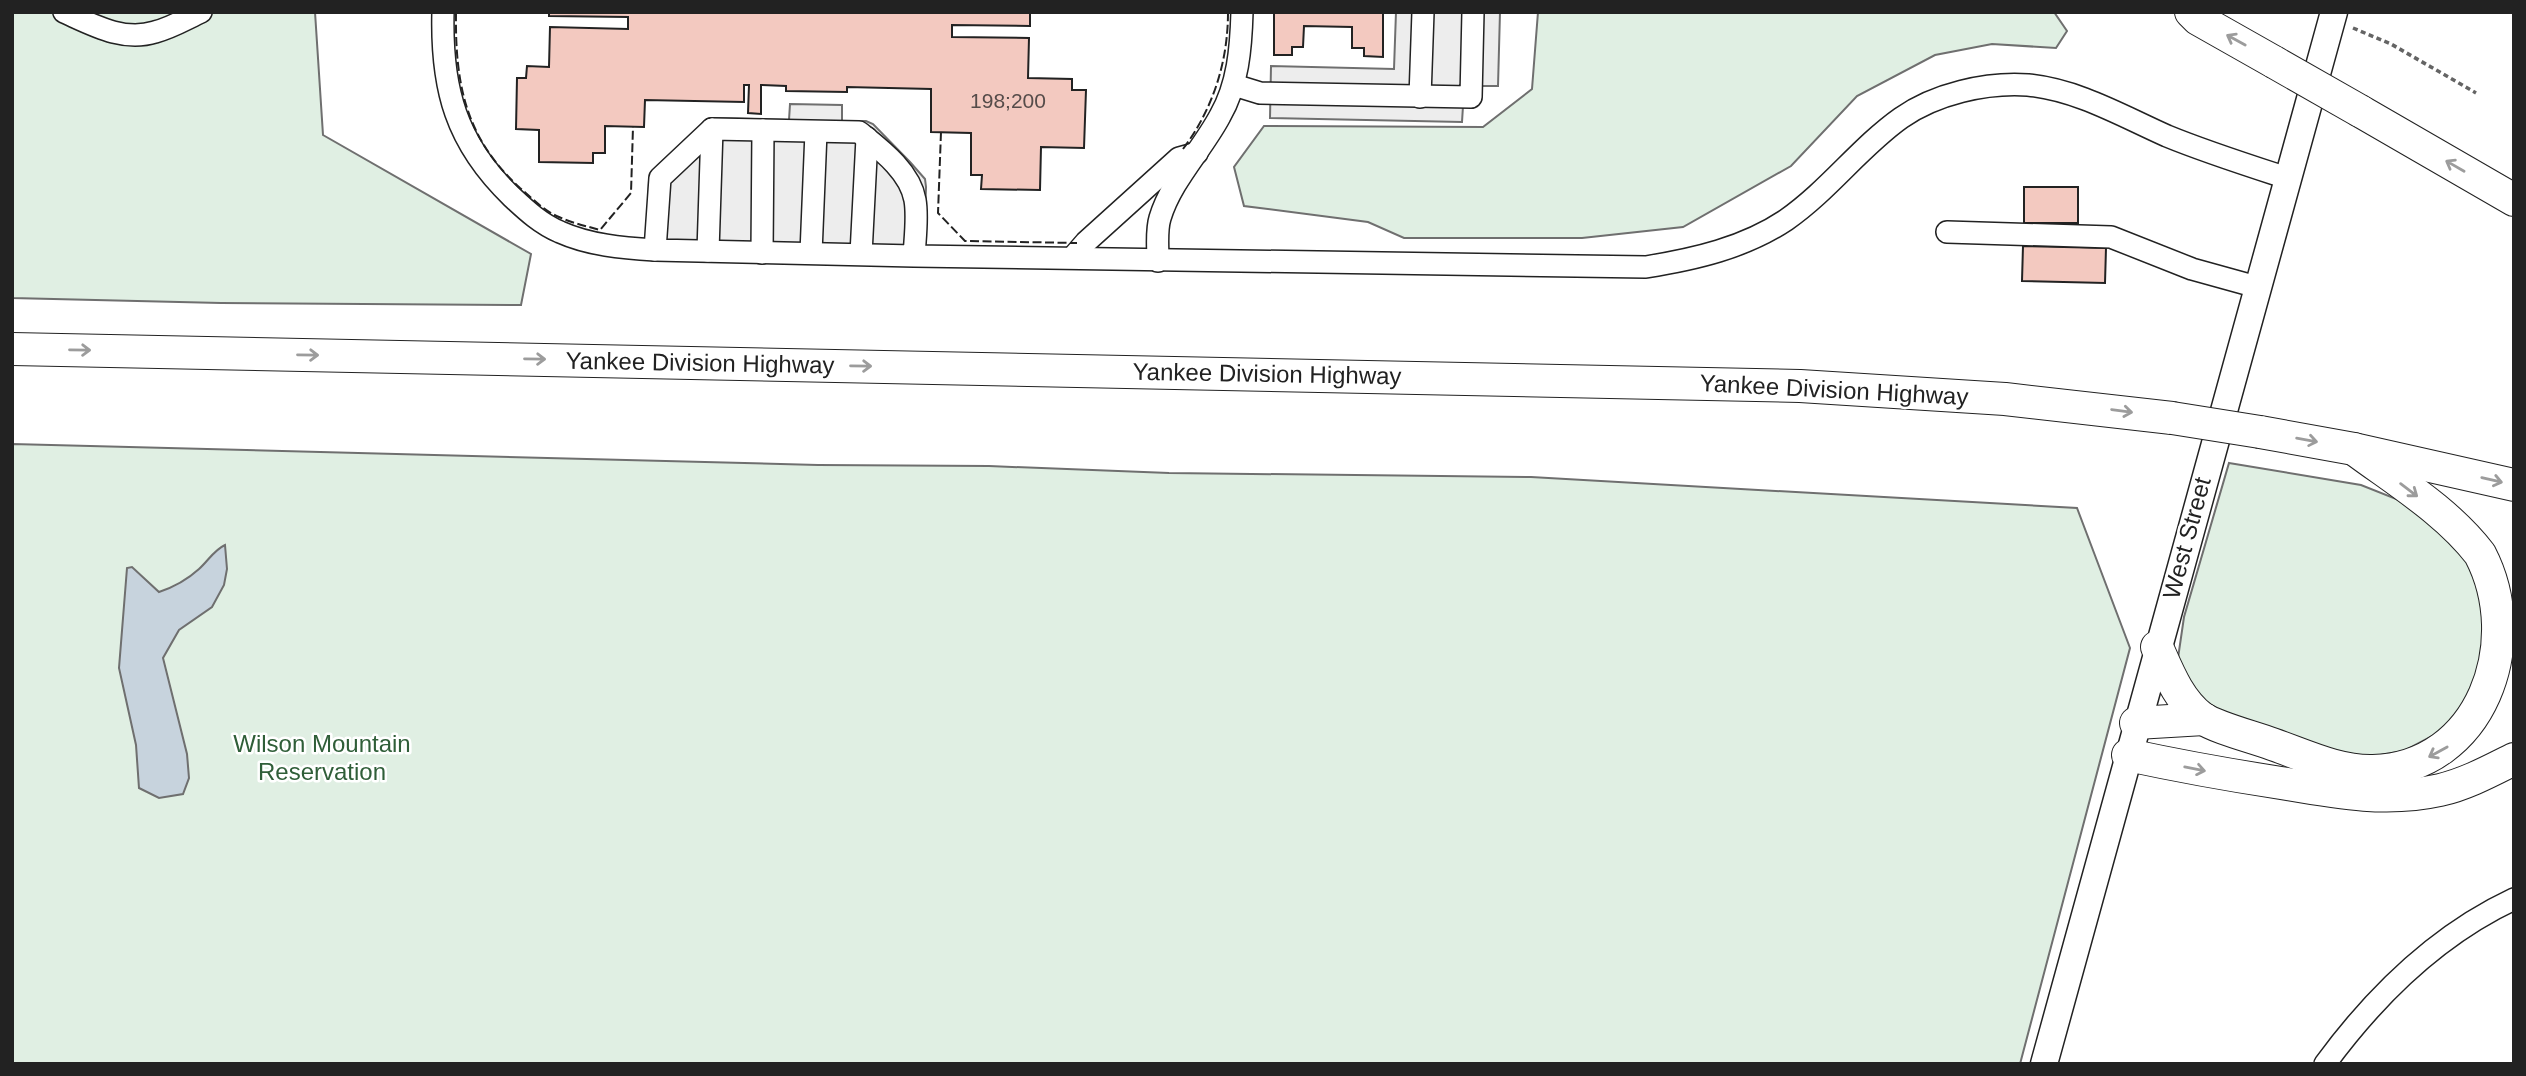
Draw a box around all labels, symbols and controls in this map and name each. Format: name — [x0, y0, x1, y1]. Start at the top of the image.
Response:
one-way arrow — [2226, 33, 2247, 46]
house number: 198;200 — [970, 89, 1046, 112]
one-way arrow — [2445, 158, 2465, 172]
one-way arrow — [69, 343, 92, 357]
street label: Yankee Division Highway — [565, 347, 835, 378]
one-way arrow — [296, 348, 319, 361]
one-way arrow — [524, 353, 547, 366]
street label: Yankee Division Highway — [1132, 358, 1402, 389]
one-way arrow — [849, 359, 872, 373]
street label: Yankee Division Highway — [1699, 369, 1969, 410]
one-way arrow — [2111, 405, 2133, 418]
one-way arrow — [2295, 434, 2318, 447]
street label: West Street — [2157, 474, 2216, 602]
one-way arrow — [2480, 474, 2503, 487]
one-way arrow — [2399, 482, 2417, 497]
park label: Wilson Mountain Reservation — [233, 730, 411, 785]
one-way arrow — [2428, 746, 2449, 759]
one-way arrow — [2183, 763, 2206, 776]

